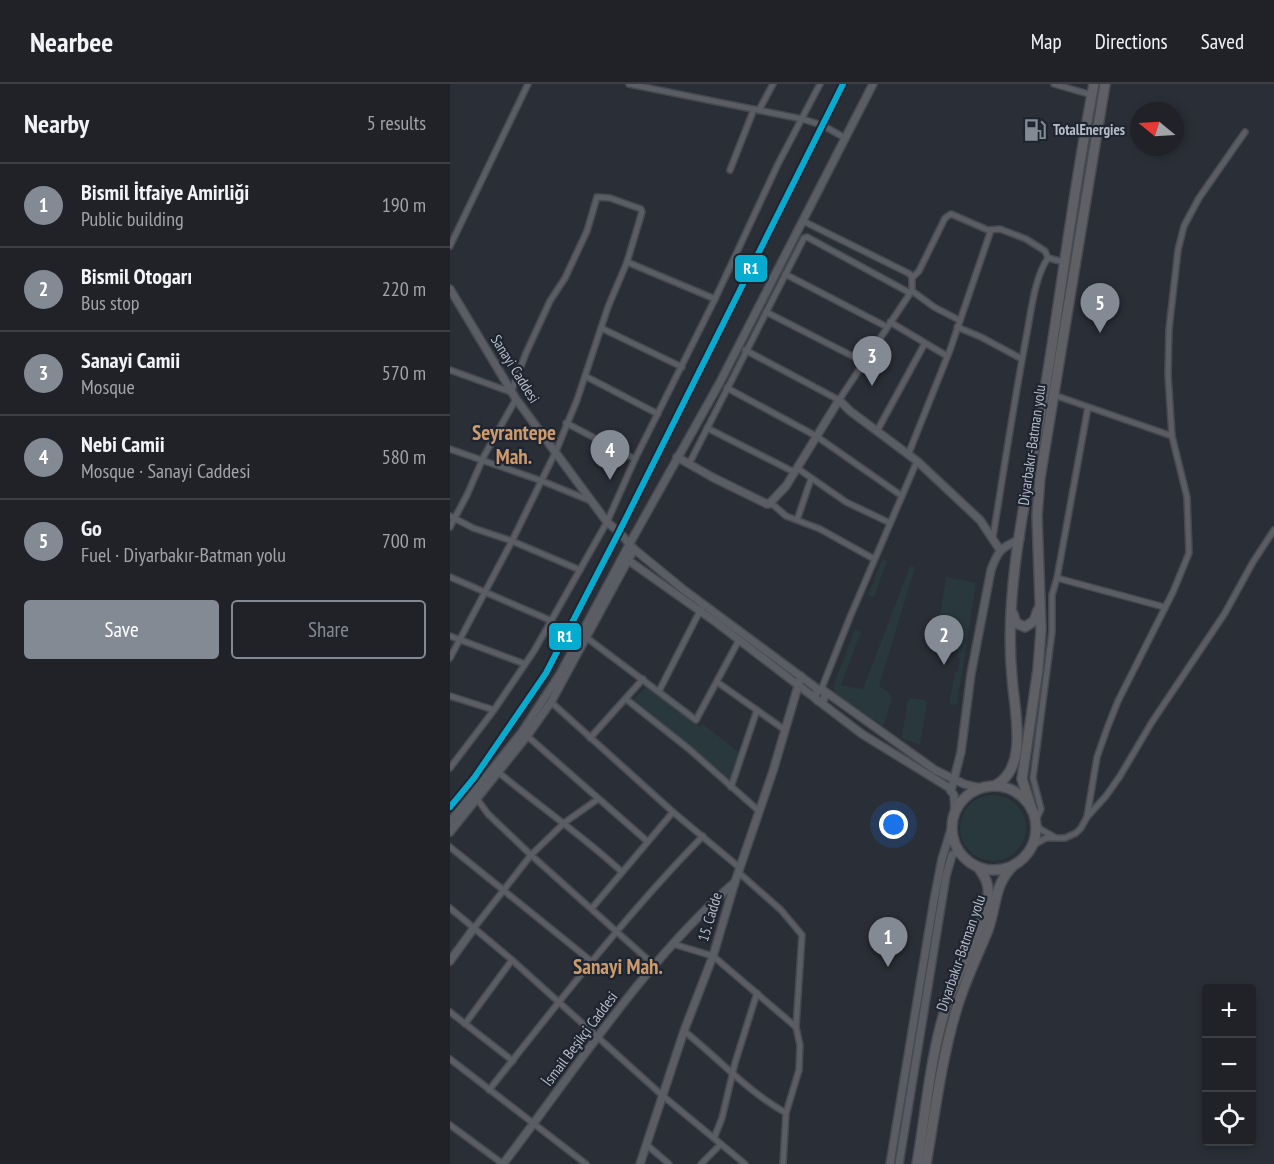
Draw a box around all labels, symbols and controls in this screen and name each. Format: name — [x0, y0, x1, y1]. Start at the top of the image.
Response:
text: Nearbee — [30, 23, 113, 60]
text: Map — [1031, 28, 1062, 55]
text: Directions — [1095, 28, 1168, 55]
text: Saved — [1201, 28, 1244, 55]
north arrow — [1130, 102, 1184, 156]
text: Nearby — [24, 107, 89, 140]
text: 5 results — [367, 110, 426, 136]
fuel station icon: TotalEnergies — [1022, 117, 1048, 143]
place label: TotalEnergies — [1053, 120, 1125, 139]
text: Bismil İtfaiye Amirliği — [81, 178, 249, 206]
text: 1 — [39, 192, 48, 218]
text: 190 m — [382, 192, 426, 218]
text: Public building — [81, 206, 184, 232]
line badge: R1 — [734, 254, 768, 283]
text: R1 — [743, 258, 759, 278]
text: Bismil Otogarı — [81, 262, 192, 290]
text: 2 — [39, 276, 48, 302]
text: 220 m — [382, 276, 426, 302]
pin: 5 — [1080, 284, 1120, 333]
text: Bus stop — [81, 290, 140, 316]
street label: Sanayi Caddesi — [487, 331, 544, 407]
pin: 3 — [852, 336, 892, 386]
text: Sanayi Camii — [81, 346, 180, 374]
text: 3 — [39, 360, 48, 386]
text: 570 m — [382, 360, 426, 386]
text: Mosque — [81, 374, 135, 400]
street label: Diyarbakır-Batman yolu — [1014, 383, 1049, 507]
district label: Seyrantepe Mah. — [472, 419, 556, 470]
text: Nebi Camii — [81, 430, 165, 458]
pin: 4 — [590, 430, 630, 480]
text: 4 — [39, 444, 48, 470]
text: 580 m — [382, 444, 426, 470]
text: Mosque · Sanayi Caddesi — [81, 458, 250, 484]
text: Go — [81, 514, 102, 542]
text: 5 — [39, 528, 48, 554]
text: 700 m — [382, 528, 426, 554]
text: Fuel · Diyarbakır-Batman yolu — [81, 542, 286, 568]
button: Save — [24, 600, 219, 659]
button: Share — [231, 600, 426, 659]
pin: 2 — [924, 616, 964, 665]
line badge: R1 — [548, 622, 582, 651]
text: R1 — [557, 626, 573, 646]
your location — [879, 810, 908, 839]
street label: 15. Cadde — [693, 890, 726, 944]
street label: Diyarbakır-Batman yolu — [932, 892, 989, 1013]
pin: 1 — [868, 918, 908, 967]
district label: Sanayi Mah. — [573, 953, 663, 980]
map controls — [1202, 984, 1256, 1146]
button: + — [1202, 984, 1256, 1038]
street label: İsmail Beşikçi Caddesi — [538, 988, 621, 1090]
button: − — [1202, 1038, 1256, 1092]
button: locate — [1202, 1092, 1256, 1146]

